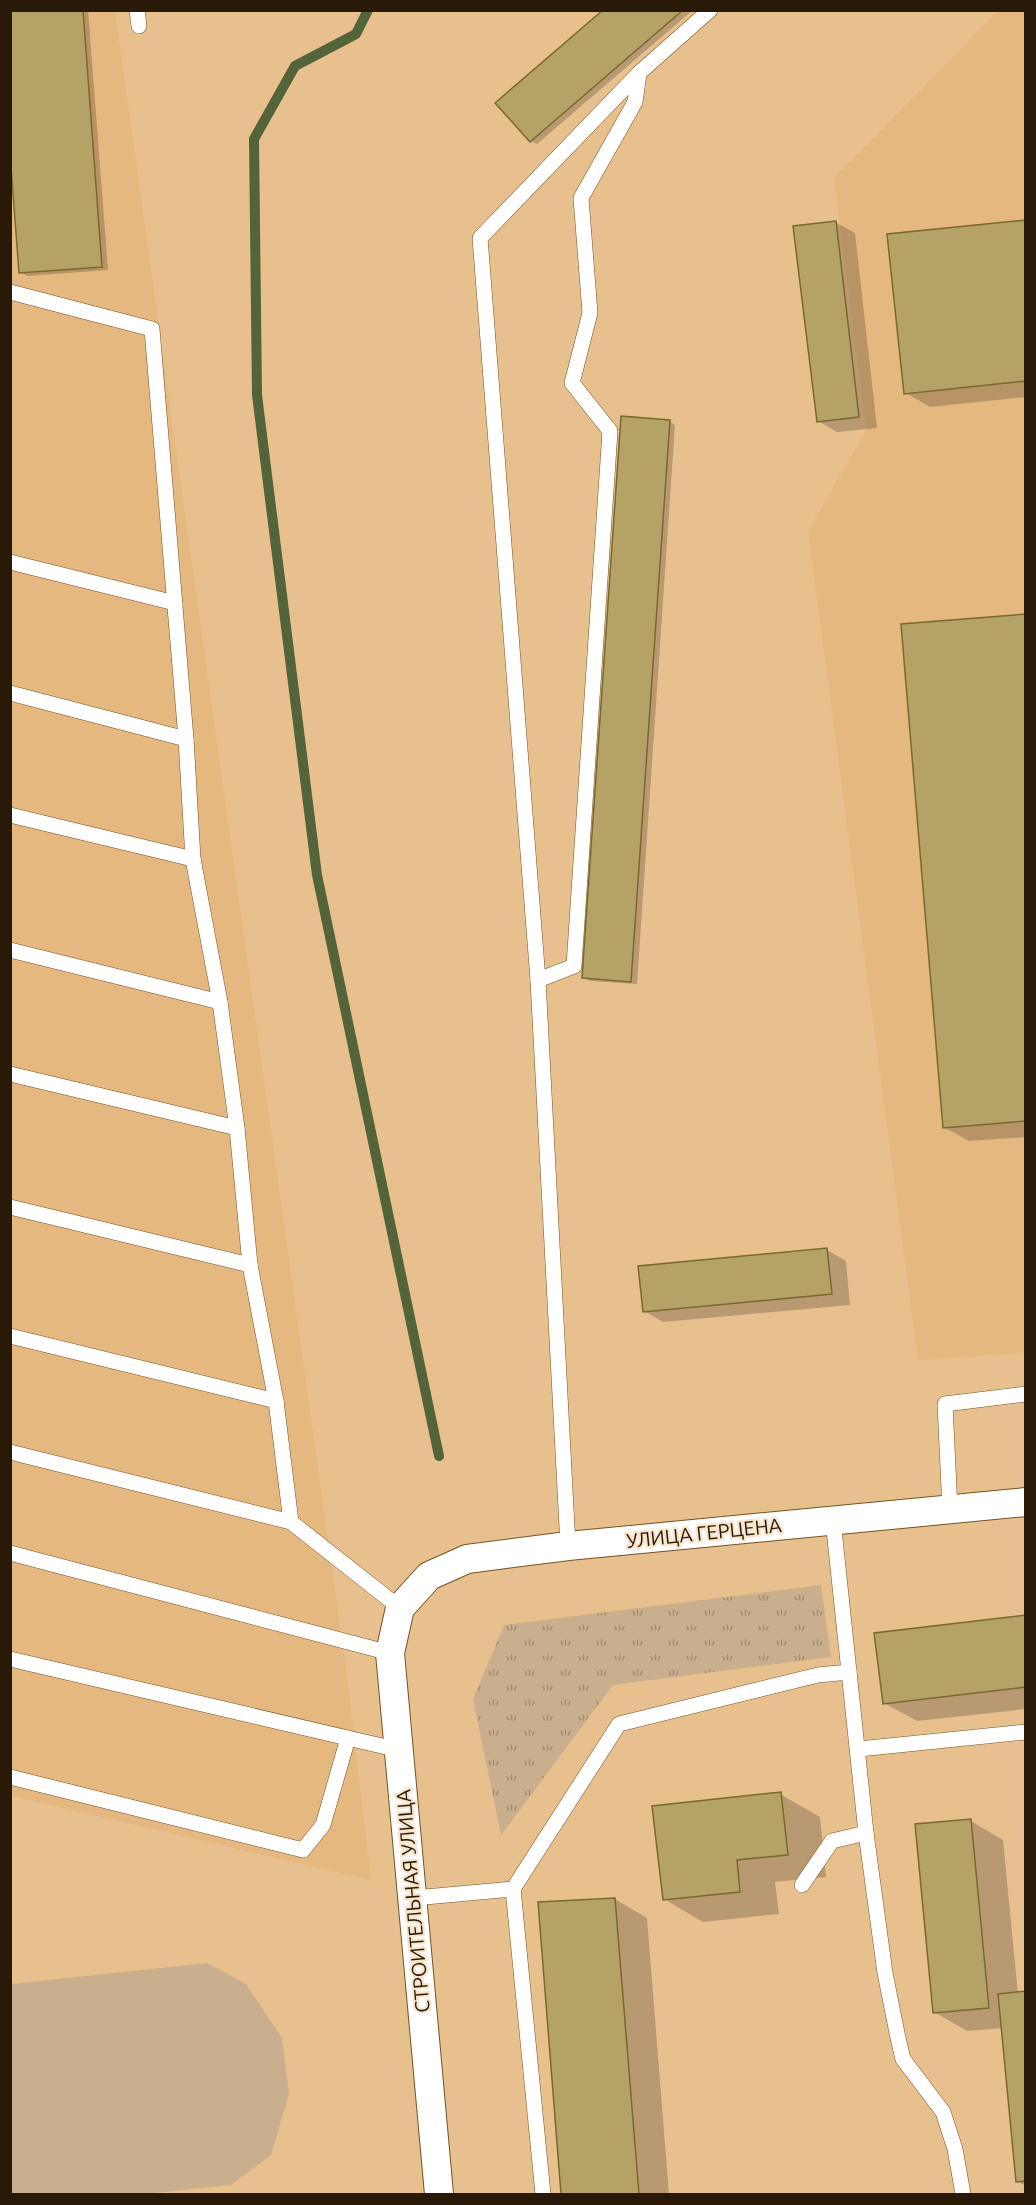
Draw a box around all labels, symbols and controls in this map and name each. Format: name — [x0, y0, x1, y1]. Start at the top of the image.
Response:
street label: УЛИЦА ГЕРЦЕНА — [625, 1513, 783, 1552]
street label: СТРОИТЕЛЬНАЯ УЛИЦА — [391, 1789, 434, 2014]

